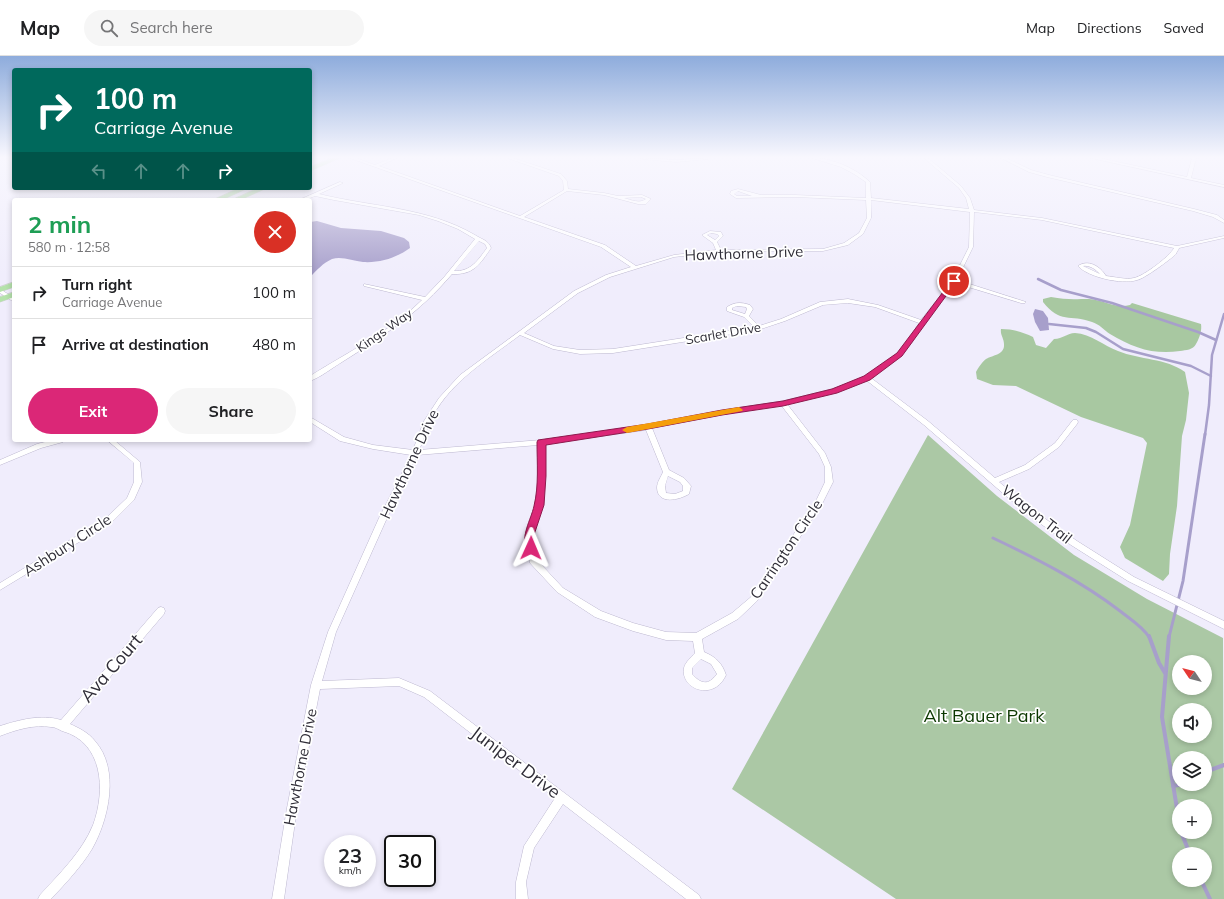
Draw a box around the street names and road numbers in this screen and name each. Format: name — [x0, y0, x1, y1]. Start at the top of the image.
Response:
street label: Hawthorne Drive — [684, 241, 804, 265]
street label: Kings Way — [353, 305, 415, 355]
street label: Scarlet Drive — [684, 318, 762, 348]
street label: Hawthorne Drive — [375, 406, 443, 522]
street label: Wagon Trail — [998, 480, 1076, 548]
street label: Carrington Circle — [746, 496, 826, 602]
street label: Ashbury Circle — [19, 510, 115, 580]
street label: Ava Court — [75, 629, 147, 707]
street label: Hawthorne Drive — [279, 707, 321, 827]
street label: Juniper Drive — [467, 721, 565, 803]

